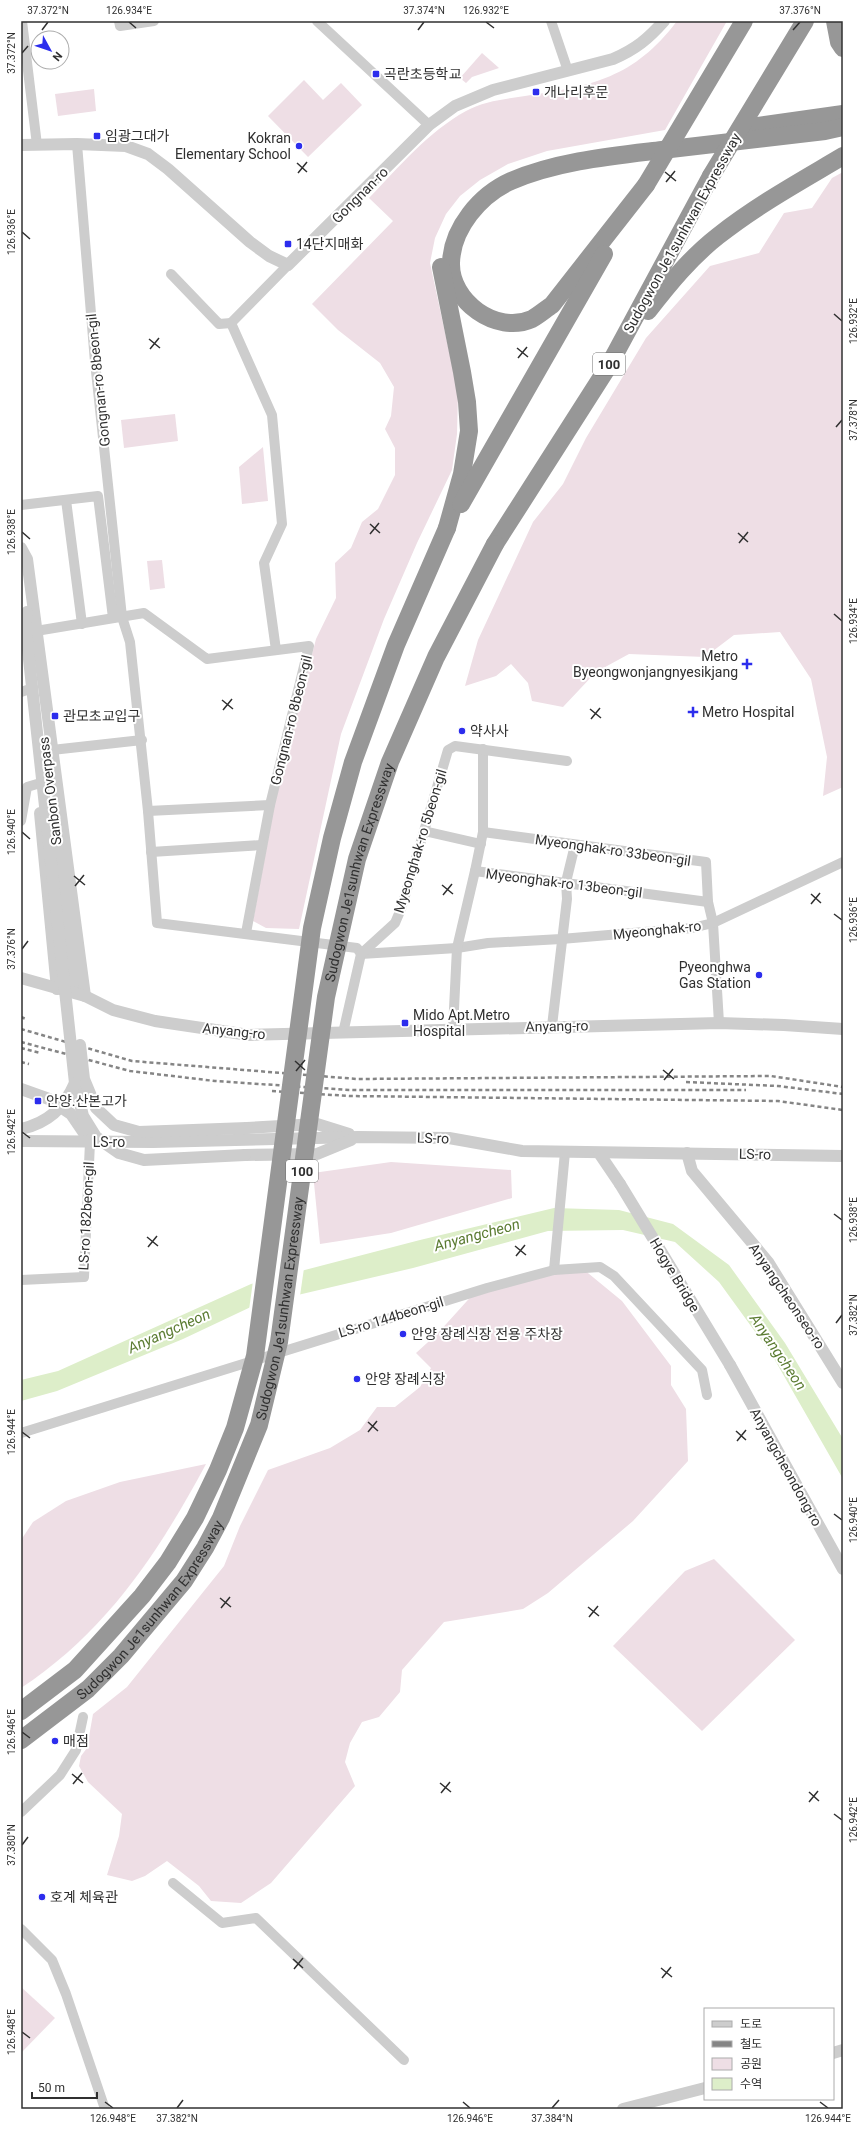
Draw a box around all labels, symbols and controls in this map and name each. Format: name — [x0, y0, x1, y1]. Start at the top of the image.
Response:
text: 37.372°N — [27, 5, 69, 16]
text: 126.934°E — [106, 5, 152, 16]
text: 37.374°N — [403, 5, 445, 16]
text: 126.932°E — [463, 5, 509, 16]
text: 37.376°N — [779, 5, 821, 16]
north arrow — [30, 30, 70, 70]
text: 37.372°N — [6, 32, 17, 74]
text: N — [50, 49, 65, 63]
place label: 곡란초등학교 — [384, 66, 461, 82]
marker: 곡란초등학교 — [371, 69, 381, 79]
place label: 개나리후문 — [544, 84, 609, 100]
marker: 개나리후문 — [531, 87, 541, 97]
place label: 임광그대가 — [105, 128, 170, 144]
place label: Kokran Elementary School — [175, 130, 291, 162]
street label: Sudogwon Je1sunhwan Expressway — [620, 130, 744, 336]
marker: 임광그대가 — [92, 131, 102, 141]
marker: Kokran Elementary School — [294, 141, 304, 151]
street label: Gongnan-ro — [329, 164, 391, 226]
text: 126.936°E — [6, 209, 17, 255]
place label: 14단지매화 — [296, 236, 363, 252]
marker: 14단지매화 — [283, 239, 293, 249]
text: 126.932°E — [848, 298, 859, 344]
street label: Gongnan-ro 8beon-gil — [83, 313, 113, 447]
road number: 100 — [593, 353, 625, 375]
text: 37.378°N — [848, 399, 859, 441]
text: 126.938°E — [6, 509, 17, 555]
text: 126.934°E — [848, 598, 859, 644]
place label: Metro Byeongwonjangnyesikjang — [573, 648, 738, 680]
street label: Gongnan-ro 8beon-gil — [267, 653, 315, 787]
marker: Metro Byeongwonjangnyesikjang — [741, 658, 753, 670]
place label: Metro Hospital — [702, 704, 794, 720]
marker: Metro Hospital — [687, 706, 699, 718]
place label: 관모초교입구 — [63, 708, 140, 724]
marker: 관모초교입구 — [50, 711, 60, 721]
place label: 약사사 — [470, 723, 509, 739]
marker: 약사사 — [457, 726, 467, 736]
street label: Sanbon Overpass — [35, 736, 65, 846]
street label: Sudogwon Je1sunhwan Expressway — [322, 761, 397, 983]
street label: Myeonghak-ro 5beon-gil — [390, 767, 450, 915]
text: 126.940°E — [6, 809, 17, 855]
street label: Myeonghak-ro 33beon-gil — [534, 831, 692, 869]
street label: Myeonghak-ro 13beon-gil — [485, 865, 643, 901]
text: 126.936°E — [848, 897, 859, 943]
street label: Myeonghak-ro — [612, 917, 702, 943]
text: 37.376°N — [6, 928, 17, 970]
place label: Pyeonghwa Gas Station — [679, 959, 751, 991]
marker: Pyeonghwa Gas Station — [754, 970, 764, 980]
place label: Mido Apt.Metro Hospital — [413, 1007, 510, 1039]
street label: Anyang-ro — [525, 1017, 589, 1035]
marker: Mido Apt.Metro Hospital — [400, 1018, 410, 1028]
street label: Anyang-ro — [202, 1020, 266, 1042]
place label: 안양.산본고가 — [46, 1093, 127, 1109]
marker: 안양.산본고가 — [33, 1096, 43, 1106]
text: 126.942°E — [6, 1109, 17, 1155]
street label: LS-ro — [417, 1129, 449, 1147]
street label: LS-ro — [93, 1134, 125, 1150]
street label: LS-ro — [739, 1146, 771, 1162]
road number: 100 — [286, 1160, 318, 1182]
street label: LS-ro 182beon-gil — [75, 1161, 97, 1271]
street label: Sudogwon Je1sunhwan Expressway — [252, 1195, 307, 1422]
text: 126.938°E — [848, 1197, 859, 1243]
water label: Anyangcheon — [431, 1215, 522, 1255]
street label: Hogye Bridge — [647, 1235, 703, 1315]
street label: Anyangcheonseo-ro — [745, 1240, 829, 1352]
street label: LS-ro 144beon-gil — [337, 1293, 445, 1341]
text: 37.382°N — [848, 1294, 859, 1336]
water label: Anyangcheon — [124, 1305, 213, 1358]
water label: Anyangcheon — [746, 1310, 810, 1394]
place label: 안양 장례식장 전용 주차장 — [411, 1326, 563, 1342]
marker: 안양 장례식장 전용 주차장 — [398, 1329, 408, 1339]
place label: 안양 장례식장 — [365, 1371, 446, 1387]
marker: 안양 장례식장 — [352, 1374, 362, 1384]
street label: Anyangcheondong-ro — [747, 1405, 825, 1529]
text: 126.944°E — [6, 1409, 17, 1455]
text: 126.940°E — [848, 1497, 859, 1543]
street label: Sudogwon Je1sunhwan Expressway — [73, 1517, 226, 1703]
text: 126.946°E — [6, 1709, 17, 1755]
place label: 매점 — [63, 1733, 89, 1749]
marker: 매점 — [50, 1736, 60, 1746]
text: 126.942°E — [848, 1797, 859, 1843]
text: 37.380°N — [6, 1824, 17, 1866]
place label: 호계 체육관 — [50, 1889, 118, 1905]
marker: 호계 체육관 — [37, 1892, 47, 1902]
legend — [704, 2008, 834, 2100]
text: 126.948°E — [6, 2009, 17, 2055]
text: 도로 — [740, 2017, 762, 2031]
text: 철도 — [740, 2037, 762, 2051]
text: 공원 — [740, 2057, 762, 2071]
scale bar — [32, 2074, 97, 2100]
text: 수역 — [740, 2077, 762, 2091]
text: 50 m — [38, 2081, 65, 2095]
text: 126.948°E — [90, 2113, 136, 2124]
text: 37.382°N — [156, 2113, 198, 2124]
text: 126.946°E — [447, 2113, 493, 2124]
text: 37.384°N — [531, 2113, 573, 2124]
text: 126.944°E — [805, 2113, 851, 2124]

